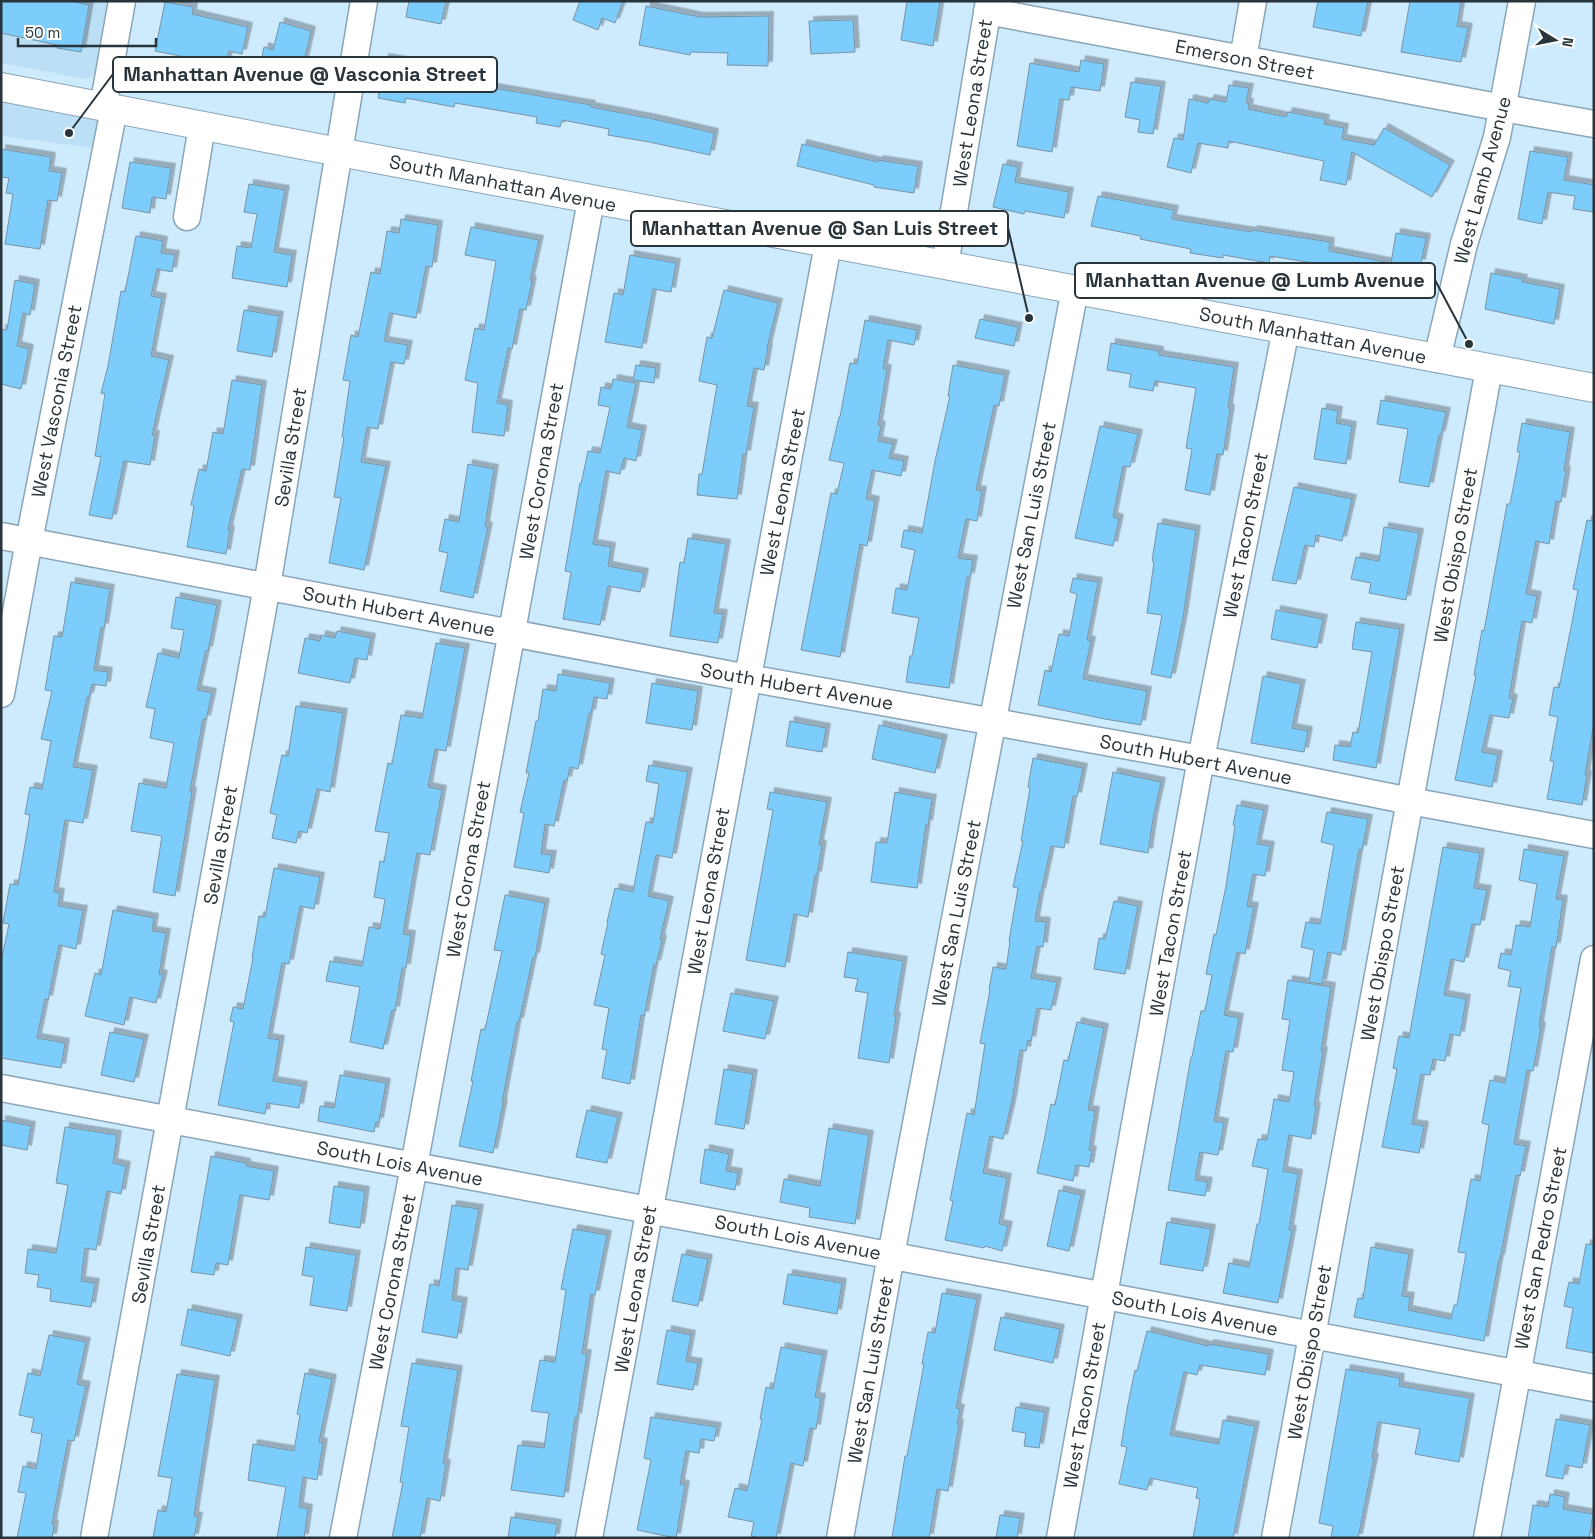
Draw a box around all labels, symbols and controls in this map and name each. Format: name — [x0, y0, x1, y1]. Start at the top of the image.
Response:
scale bar — [18, 15, 155, 47]
north arrow — [1530, 15, 1580, 65]
street label: West Leona Street — [947, 17, 998, 189]
text: 50 m — [25, 23, 60, 42]
street label: Emerson Street — [1173, 34, 1317, 85]
text: N — [1558, 36, 1577, 48]
callout: Manhattan Avenue @ Vasconia Street — [113, 57, 497, 92]
text: Manhattan Avenue @ Vasconia Street — [123, 61, 487, 87]
street label: West Lamb Avenue — [1448, 94, 1517, 267]
street label: South Manhattan Avenue — [387, 149, 619, 218]
callout: Manhattan Avenue @ San Luis Street — [631, 211, 1008, 246]
text: Manhattan Avenue @ San Luis Street — [642, 215, 998, 241]
callout: Manhattan Avenue @ Lumb Avenue — [1075, 263, 1435, 298]
text: Manhattan Avenue @ Lumb Avenue — [1085, 267, 1425, 293]
street label: South Manhattan Avenue — [1197, 301, 1429, 370]
street label: West Vasconia Street — [26, 303, 87, 500]
street label: West Corona Street — [514, 381, 569, 561]
street label: Sevilla Street — [269, 386, 312, 509]
street label: West Leona Street — [754, 406, 811, 578]
street label: West San Luis Street — [1001, 420, 1062, 611]
street label: West Tacon Street — [1217, 450, 1274, 620]
street label: West Obispo Street — [1428, 465, 1483, 645]
street label: South Hubert Avenue — [301, 581, 497, 642]
street label: South Hubert Avenue — [698, 657, 895, 716]
street label: South Hubert Avenue — [1098, 729, 1294, 790]
street label: West Corona Street — [441, 779, 496, 959]
street label: Sevilla Street — [198, 784, 243, 907]
street label: West Leona Street — [681, 805, 736, 977]
street label: West San Luis Street — [926, 818, 987, 1009]
street label: West Tacon Street — [1144, 848, 1197, 1018]
street label: West Obispo Street — [1355, 863, 1410, 1043]
street label: South Lois Avenue — [315, 1135, 485, 1192]
street label: West San Pedro Street — [1509, 1144, 1572, 1352]
street label: Sevilla Street — [126, 1183, 171, 1306]
street label: West Corona Street — [363, 1192, 422, 1372]
street label: West Leona Street — [608, 1203, 663, 1375]
street label: South Lois Avenue — [713, 1209, 883, 1266]
street label: West Obispo Street — [1282, 1262, 1337, 1442]
street label: West San Luis Street — [842, 1275, 899, 1466]
street label: South Lois Avenue — [1110, 1285, 1280, 1342]
street label: West Tacon Street — [1058, 1320, 1111, 1490]

